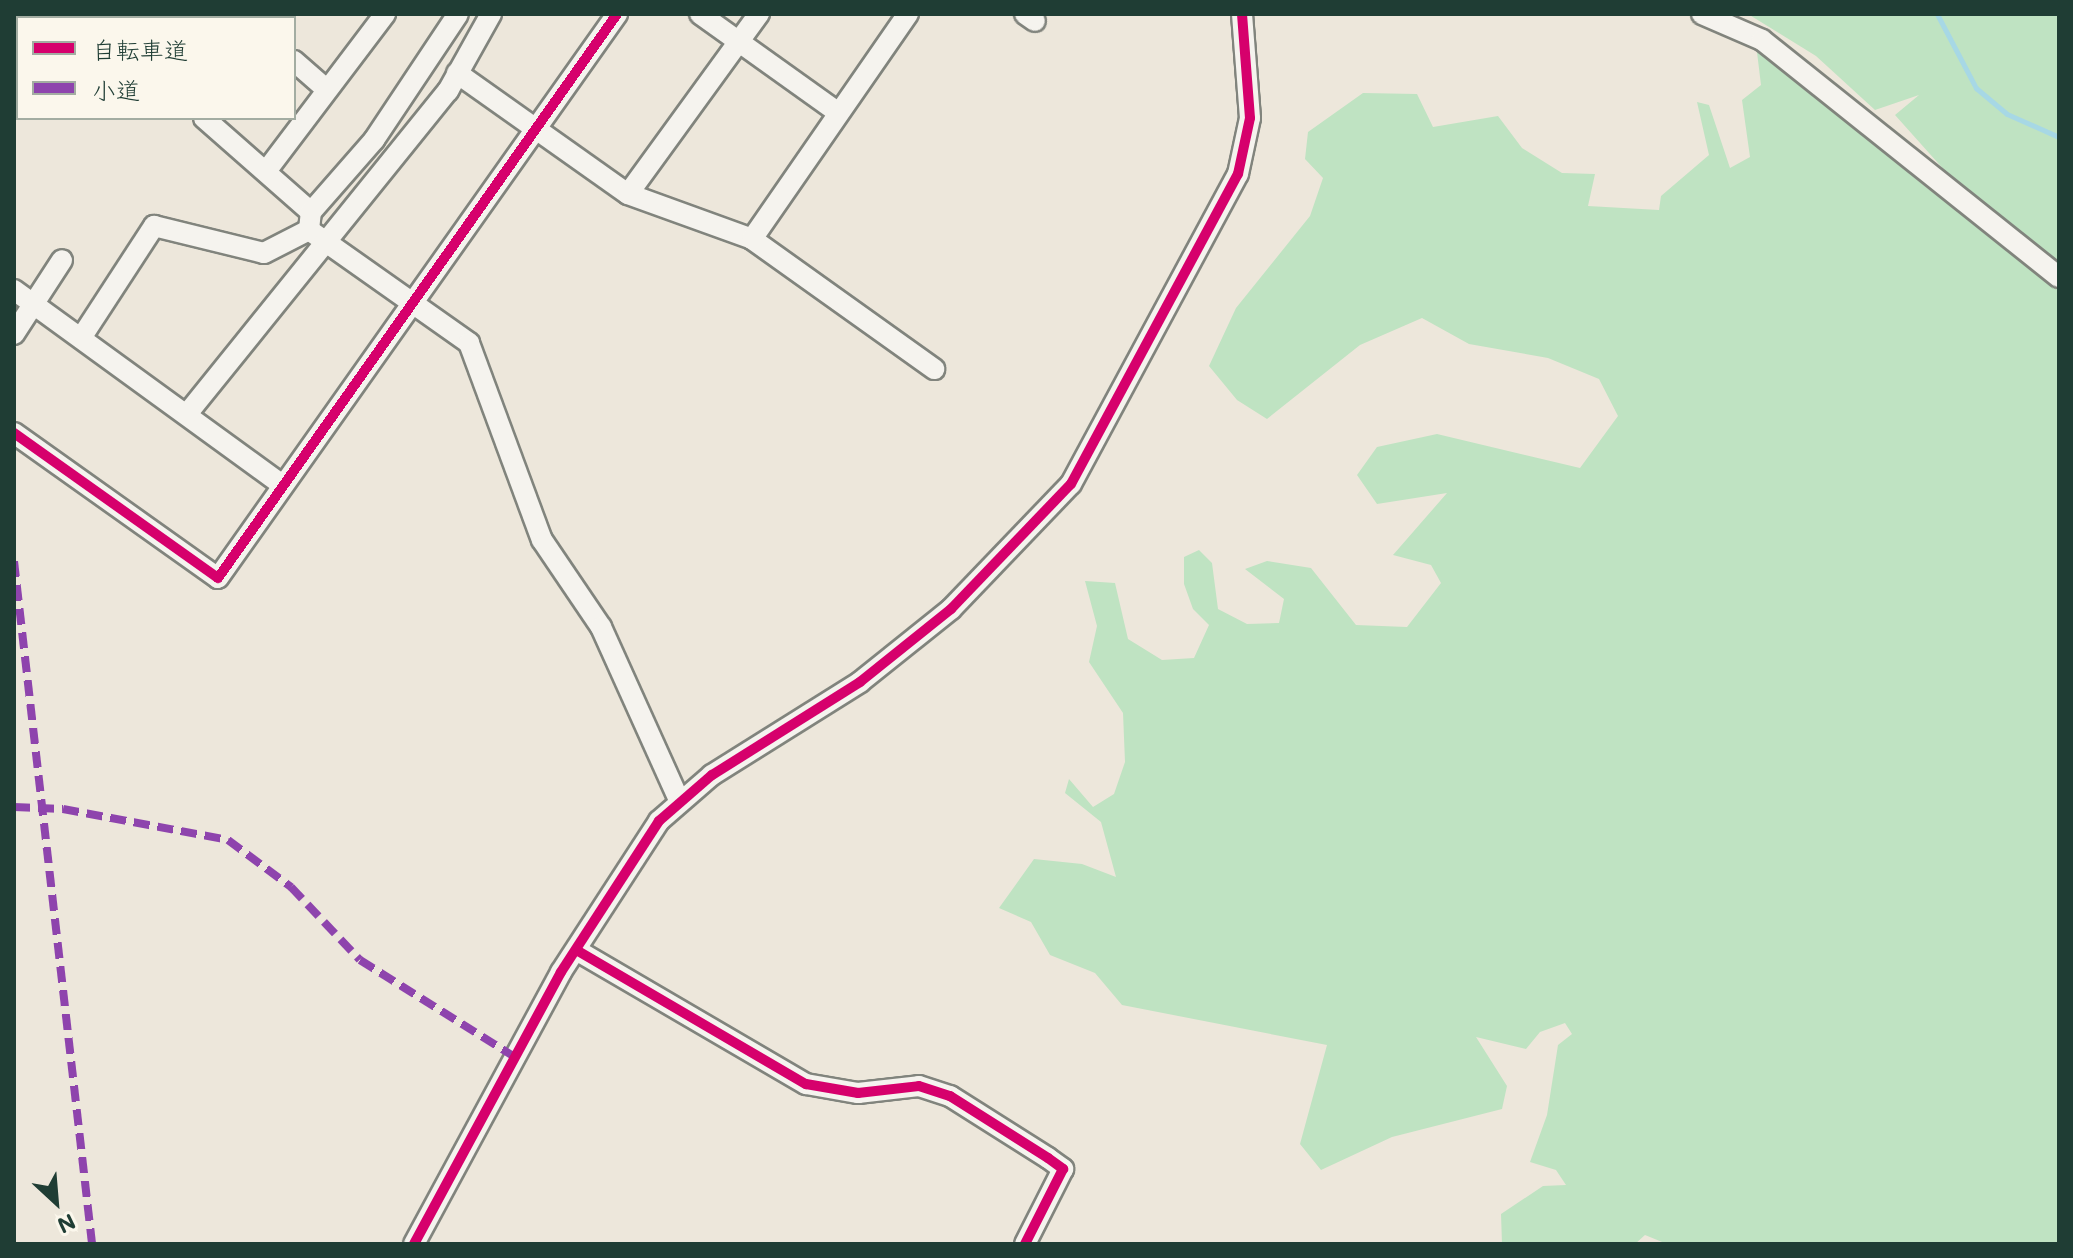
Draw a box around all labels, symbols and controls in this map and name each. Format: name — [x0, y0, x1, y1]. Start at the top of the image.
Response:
legend — [16, 16, 296, 120]
text: 自転車道 — [92, 34, 188, 65]
text: 小道 — [92, 74, 140, 105]
north arrow — [16, 1162, 96, 1242]
text: N — [53, 1207, 81, 1241]

